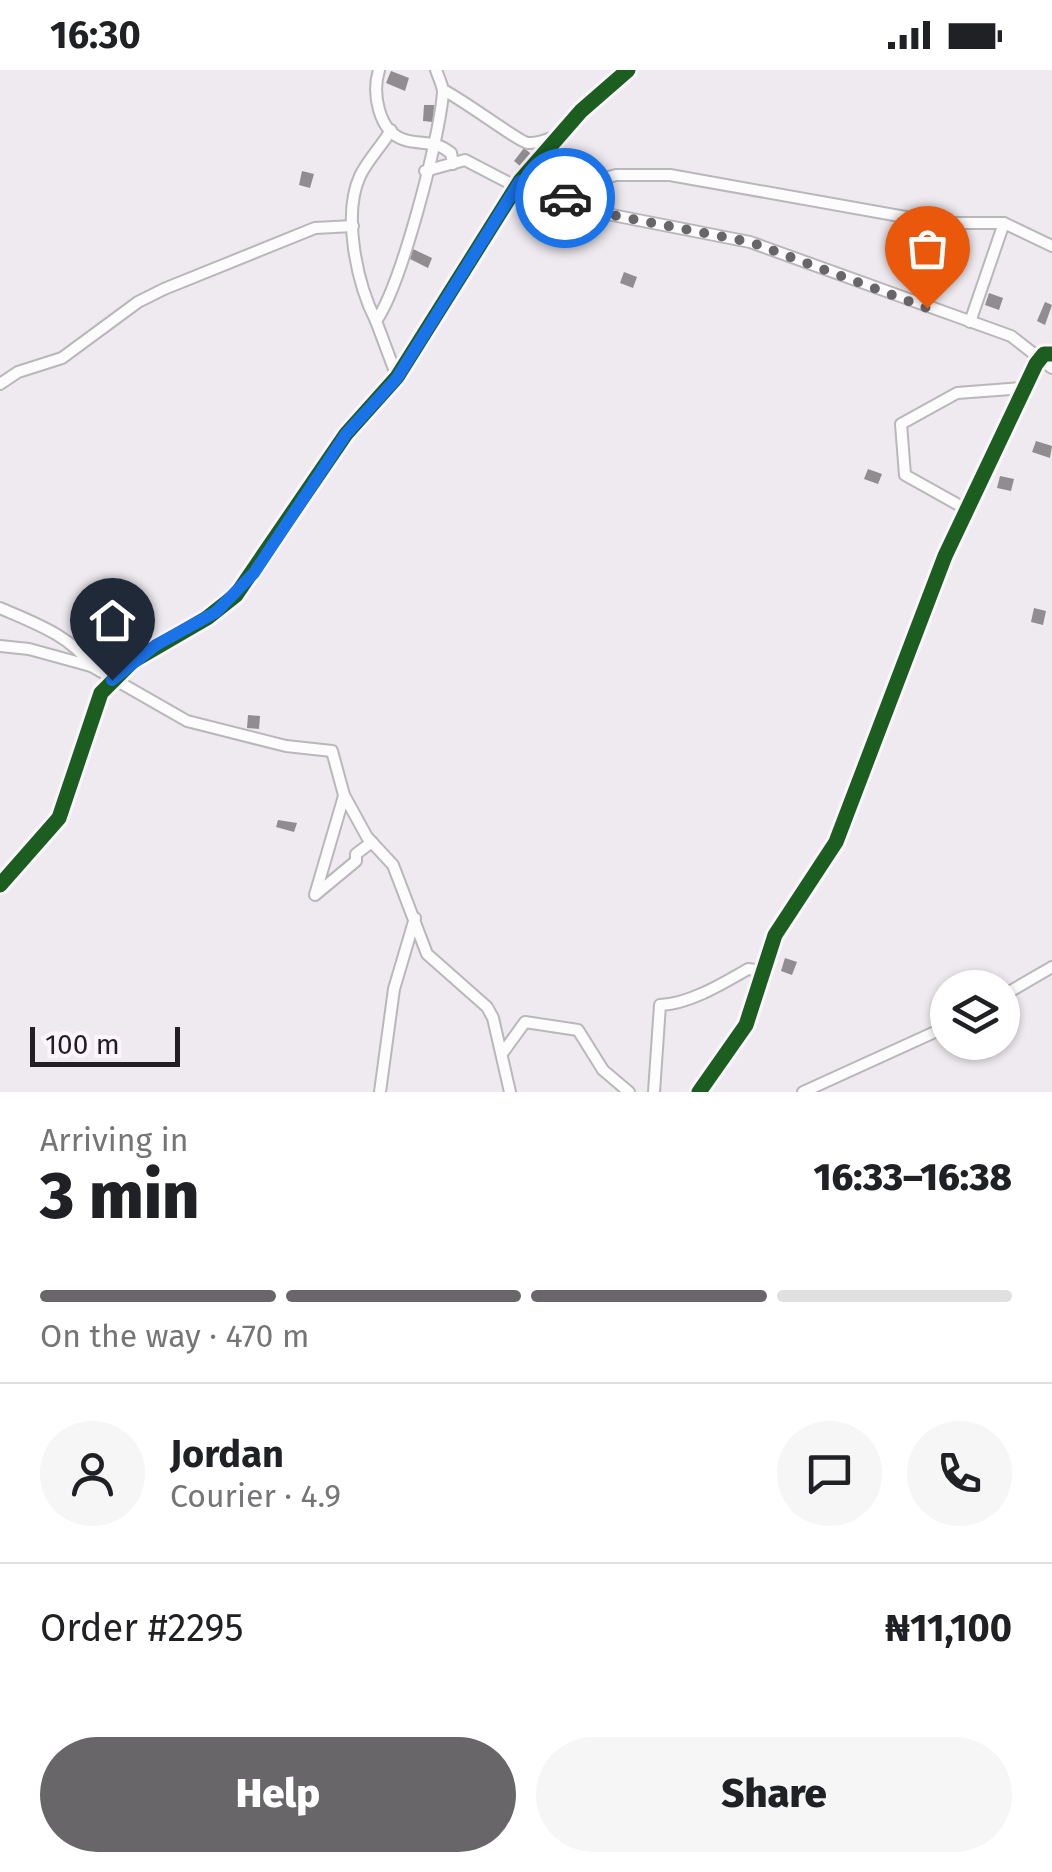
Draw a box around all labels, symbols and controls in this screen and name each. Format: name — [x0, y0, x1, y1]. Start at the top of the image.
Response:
text: 16:30 — [50, 12, 141, 58]
courier — [515, 148, 615, 248]
icon: car — [538, 171, 593, 226]
pin — [885, 206, 970, 309]
icon: bag — [900, 221, 955, 276]
pin — [70, 578, 155, 681]
icon: home — [85, 593, 140, 648]
map controls — [930, 970, 1020, 1060]
button: layers — [930, 970, 1020, 1060]
scale bar — [30, 1022, 180, 1066]
text: 100 m — [45, 1028, 120, 1061]
text: Arriving in — [40, 1121, 188, 1159]
text: 16:33–16:38 — [813, 1154, 1012, 1200]
text: 3 min — [40, 1157, 199, 1235]
text: On the way · 470 m — [40, 1317, 309, 1355]
button: person — [40, 1421, 145, 1526]
button: chat — [777, 1421, 882, 1526]
button: phone — [907, 1421, 1012, 1526]
text: Jordan — [170, 1431, 284, 1477]
text: Courier · 4.9 — [170, 1477, 341, 1515]
text: Order #2295 — [40, 1605, 244, 1651]
text: ₦11,100 — [885, 1605, 1012, 1651]
button: Help — [40, 1737, 516, 1852]
button: Share — [536, 1737, 1012, 1852]

